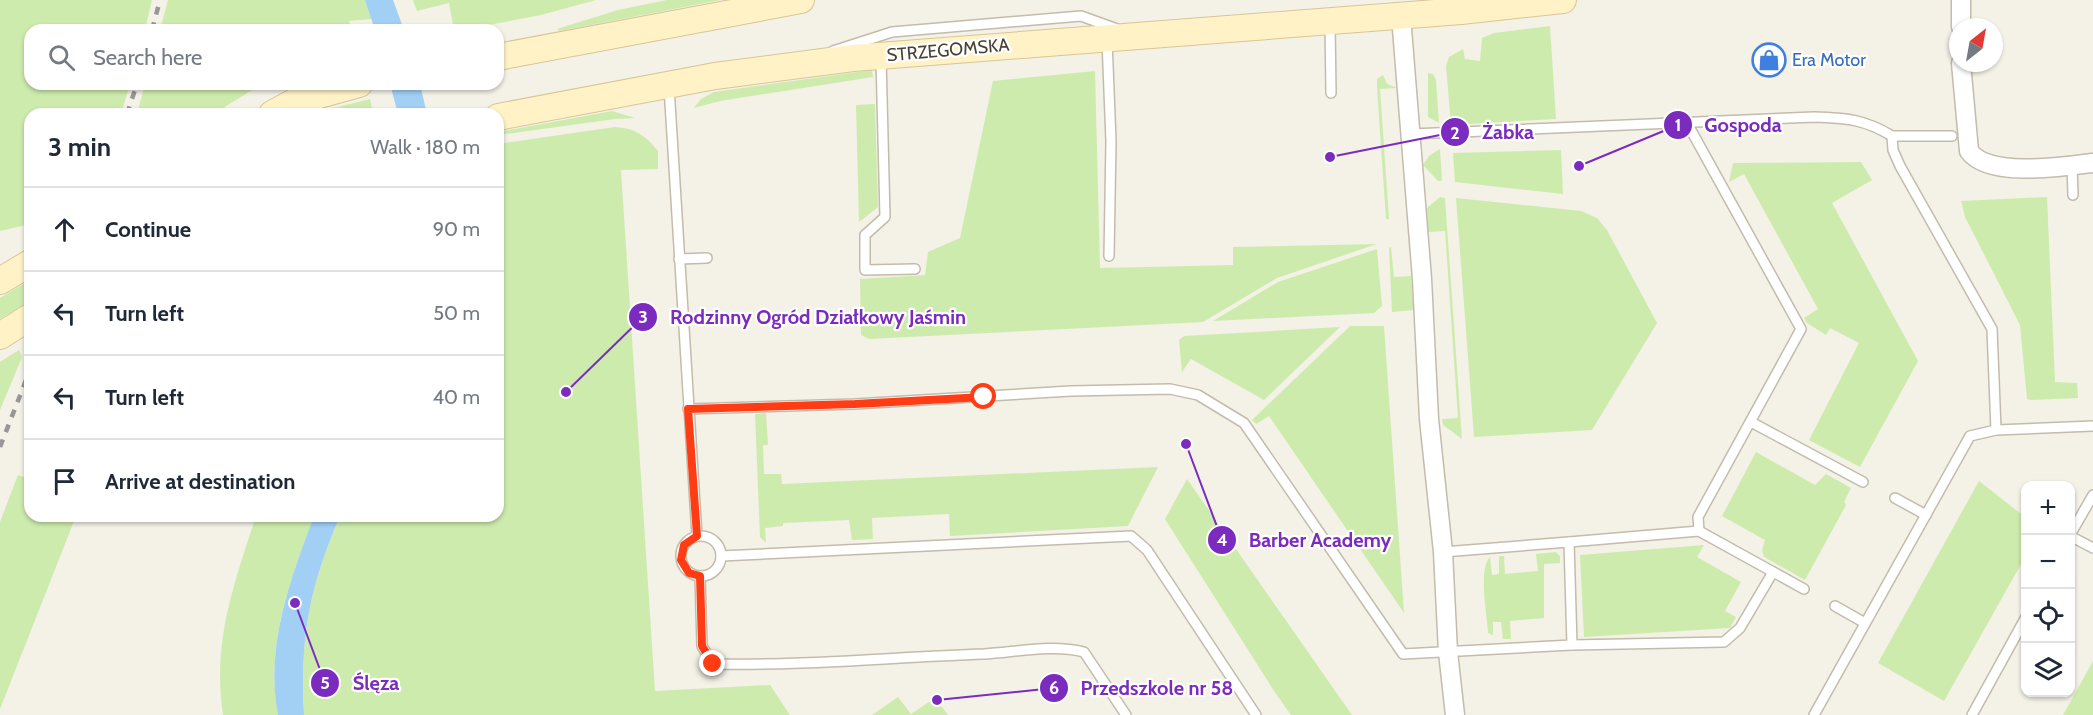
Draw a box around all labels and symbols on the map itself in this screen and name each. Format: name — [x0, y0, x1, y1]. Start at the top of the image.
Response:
north arrow — [1949, 18, 2003, 72]
street label: STRZEGOMSKA — [886, 34, 1010, 66]
shop icon: Era Motor — [1751, 42, 1787, 78]
place label: Era Motor — [1792, 49, 1866, 71]
callout: Gospoda — [1663, 106, 1794, 144]
callout: Żabka — [1440, 113, 1546, 151]
text: Gospoda — [1704, 113, 1782, 137]
text: 1 — [1675, 114, 1681, 136]
text: Żabka — [1482, 120, 1534, 144]
text: 2 — [1450, 122, 1460, 144]
callout: Rodzinny Ogród Działkowy Jaśmin — [628, 298, 978, 336]
text: Rodzinny Ogród Działkowy Jaśmin — [670, 305, 966, 329]
text: 3 — [638, 306, 648, 328]
route start — [970, 383, 996, 409]
callout: Barber Academy — [1207, 521, 1404, 559]
text: Barber Academy — [1249, 528, 1392, 552]
text: 4 — [1216, 529, 1228, 551]
route end — [699, 650, 725, 676]
callout: Ślęza — [310, 664, 411, 702]
callout: Przedszkole nr 58 — [1039, 669, 1246, 707]
text: Ślęza — [353, 671, 399, 695]
text: 5 — [320, 672, 330, 694]
text: Przedszkole nr 58 — [1081, 676, 1233, 700]
text: 6 — [1049, 677, 1059, 699]

